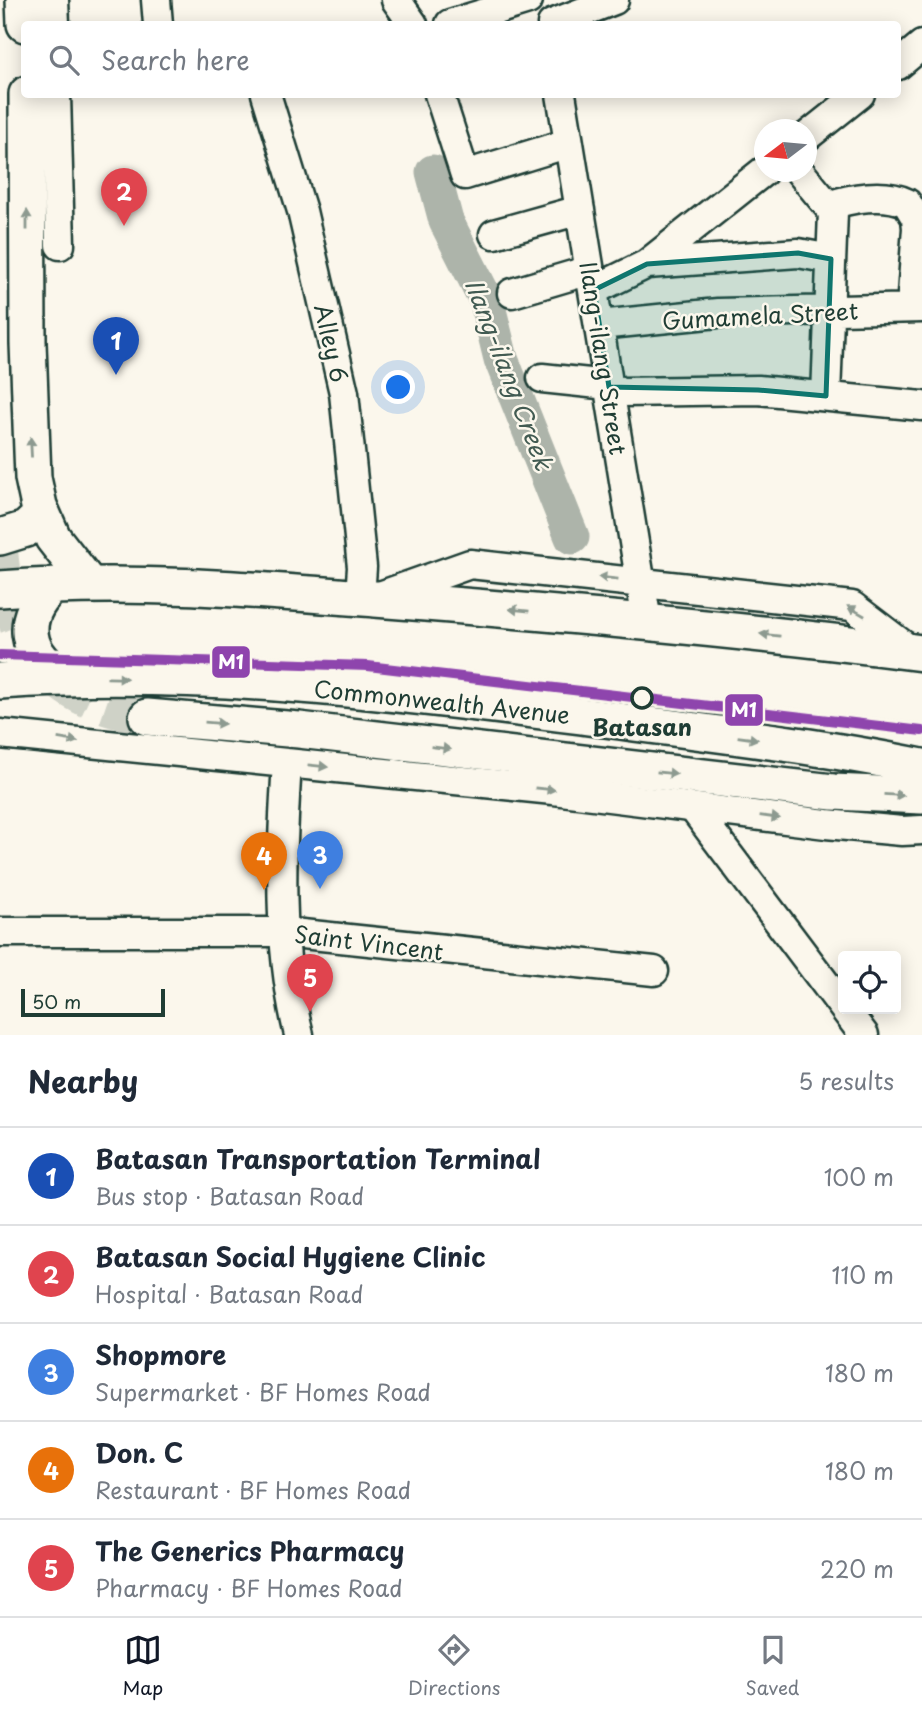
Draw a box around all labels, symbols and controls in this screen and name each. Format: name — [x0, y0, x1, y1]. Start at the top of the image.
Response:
search box — [21, 21, 901, 98]
text: Search here — [101, 40, 250, 79]
icon: search — [45, 41, 83, 79]
north arrow — [754, 119, 817, 182]
pin: 2 — [101, 168, 147, 226]
one-way arrow — [21, 208, 33, 230]
street label: Ilang-ilang Street — [571, 259, 637, 457]
water label: Ilang-ilang Creek — [457, 273, 563, 476]
street label: Gumamela Street — [661, 292, 859, 338]
street label: Alley 6 — [306, 300, 358, 386]
pin: 1 — [93, 317, 139, 375]
your location — [381, 370, 415, 404]
one-way arrow — [25, 436, 36, 458]
one-way arrow — [596, 572, 618, 583]
one-way arrow — [508, 604, 530, 615]
one-way arrow — [846, 605, 866, 618]
one-way arrow — [759, 630, 781, 641]
line badge: M1 — [211, 645, 251, 679]
text: M1 — [218, 647, 244, 675]
street label: Commonwealth Avenue — [312, 670, 572, 732]
one-way arrow — [106, 672, 128, 684]
marker: Batasan — [631, 687, 653, 709]
line badge: M1 — [724, 693, 764, 727]
text: M1 — [731, 695, 757, 723]
place label: Batasan — [592, 709, 692, 744]
one-way arrow — [204, 718, 226, 729]
one-way arrow — [737, 733, 759, 744]
one-way arrow — [57, 735, 79, 746]
one-way arrow — [430, 743, 452, 754]
one-way arrow — [308, 761, 330, 772]
one-way arrow — [656, 768, 678, 779]
one-way arrow — [534, 784, 556, 795]
one-way arrow — [883, 789, 905, 800]
one-way arrow — [760, 812, 782, 823]
pin: 3 — [297, 831, 343, 889]
pin: 4 — [241, 832, 287, 890]
street label: Saint Vincent — [293, 916, 445, 968]
map controls — [838, 951, 901, 1014]
button: locate — [838, 951, 901, 1014]
pin: 5 — [287, 954, 333, 1012]
scale bar — [21, 986, 164, 1018]
text: 50 m — [32, 987, 81, 1015]
text: Nearby — [28, 1058, 138, 1103]
text: 5 results — [798, 1063, 894, 1098]
text: Batasan Transportation Terminal — [95, 1139, 540, 1178]
text: 1 — [46, 1159, 57, 1194]
text: 100 m — [824, 1159, 894, 1194]
text: Bus stop · Batasan Road — [95, 1178, 364, 1213]
text: Batasan Social Hygiene Clinic — [95, 1237, 485, 1276]
text: 2 — [43, 1257, 59, 1292]
text: 110 m — [832, 1257, 894, 1292]
text: Hospital · Batasan Road — [95, 1276, 363, 1311]
text: Shopmore — [95, 1335, 226, 1374]
text: 3 — [43, 1355, 59, 1390]
text: 180 m — [825, 1355, 894, 1390]
text: Supermarket · BF Homes Road — [95, 1374, 431, 1409]
text: Don. C — [95, 1433, 183, 1472]
text: 4 — [43, 1453, 59, 1488]
text: 180 m — [825, 1453, 894, 1488]
text: Restaurant · BF Homes Road — [95, 1472, 411, 1507]
text: The Generics Pharmacy — [95, 1531, 404, 1570]
text: 5 — [44, 1551, 58, 1586]
text: 220 m — [820, 1551, 894, 1586]
text: Pharmacy · BF Homes Road — [95, 1570, 403, 1605]
tab: Map — [123, 1631, 163, 1701]
tab: Directions — [408, 1631, 501, 1701]
tab: Saved — [746, 1631, 799, 1701]

